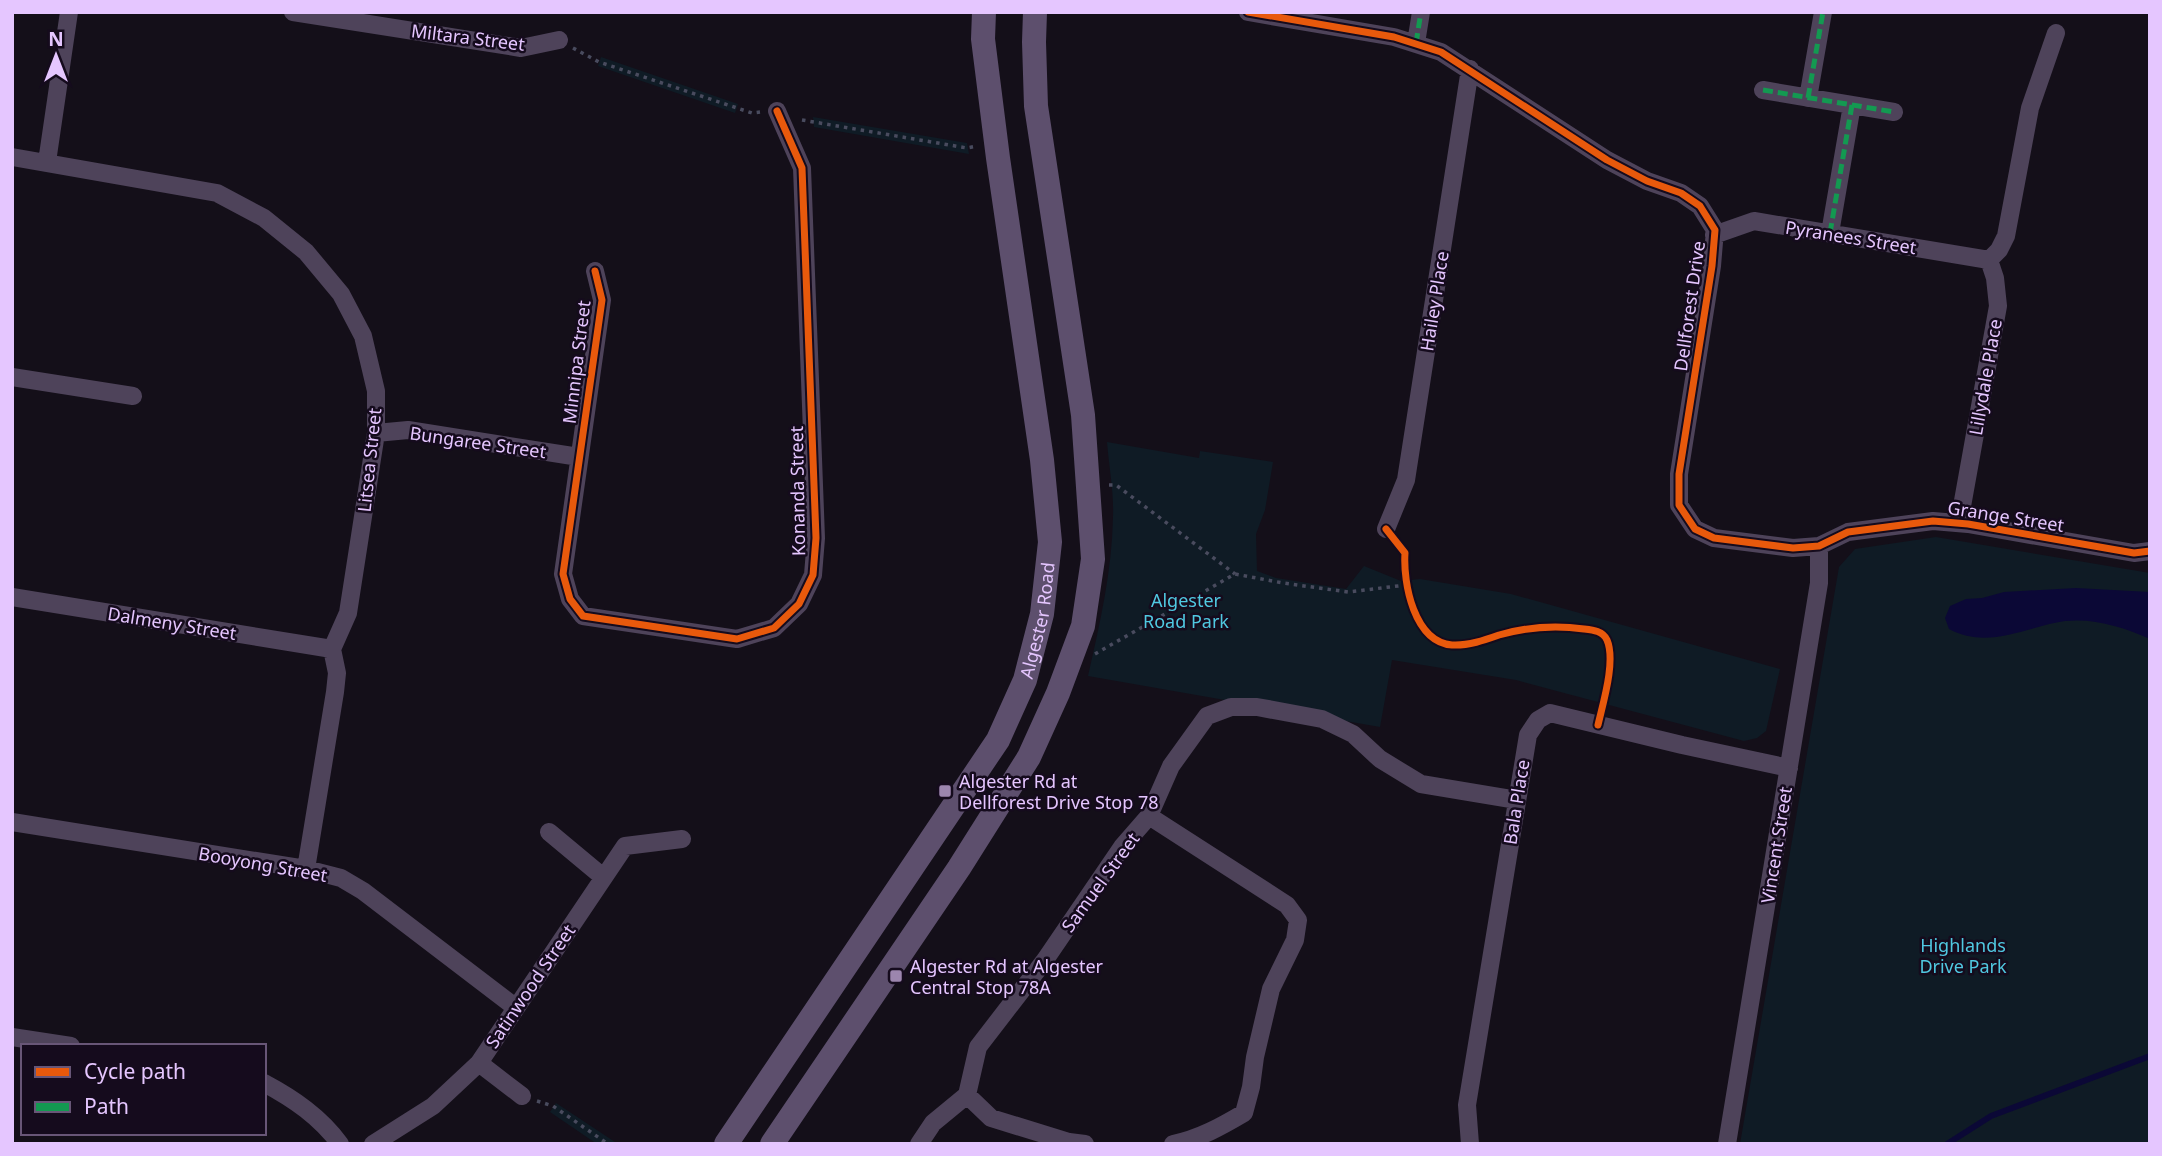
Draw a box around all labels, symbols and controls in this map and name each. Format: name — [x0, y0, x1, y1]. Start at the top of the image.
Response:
street label: Miltara Street — [410, 18, 527, 56]
north arrow — [21, 21, 91, 91]
text: N — [48, 26, 64, 52]
street label: Pyranees Street — [1784, 215, 1919, 259]
street label: Dellforest Drive — [1668, 239, 1710, 373]
street label: Hailey Place — [1414, 249, 1454, 353]
street label: Minnipa Street — [557, 299, 596, 425]
street label: Lillydale Place — [1963, 317, 2007, 437]
street label: Litsea Street — [352, 406, 386, 513]
street label: Bungaree Street — [408, 421, 548, 464]
street label: Konanda Street — [784, 425, 810, 556]
street label: Grange Street — [1946, 495, 2066, 537]
street label: Algester Road — [1014, 561, 1060, 681]
park label: Algester Road Park — [1143, 588, 1229, 633]
street label: Dalmeny Street — [106, 601, 239, 645]
street label: Bala Place — [1497, 758, 1535, 846]
place label: Algester Rd at Dellforest Drive Stop 78 — [959, 769, 1159, 814]
marker: Algester Rd at Dellforest Drive Stop 78 — [937, 783, 953, 799]
street label: Vincent Street — [1755, 784, 1797, 905]
street label: Samuel Street — [1056, 827, 1145, 937]
street label: Booyong Street — [197, 841, 330, 887]
street label: Satinwood Street — [480, 919, 581, 1052]
park label: Highlands Drive Park — [1919, 933, 2007, 978]
place label: Algester Rd at Algester Central Stop 78A — [910, 954, 1104, 999]
marker: Algester Rd at Algester Central Stop 78A — [888, 968, 904, 984]
legend — [21, 1044, 266, 1135]
text: Cycle path — [84, 1057, 186, 1085]
text: Path — [84, 1092, 129, 1120]

